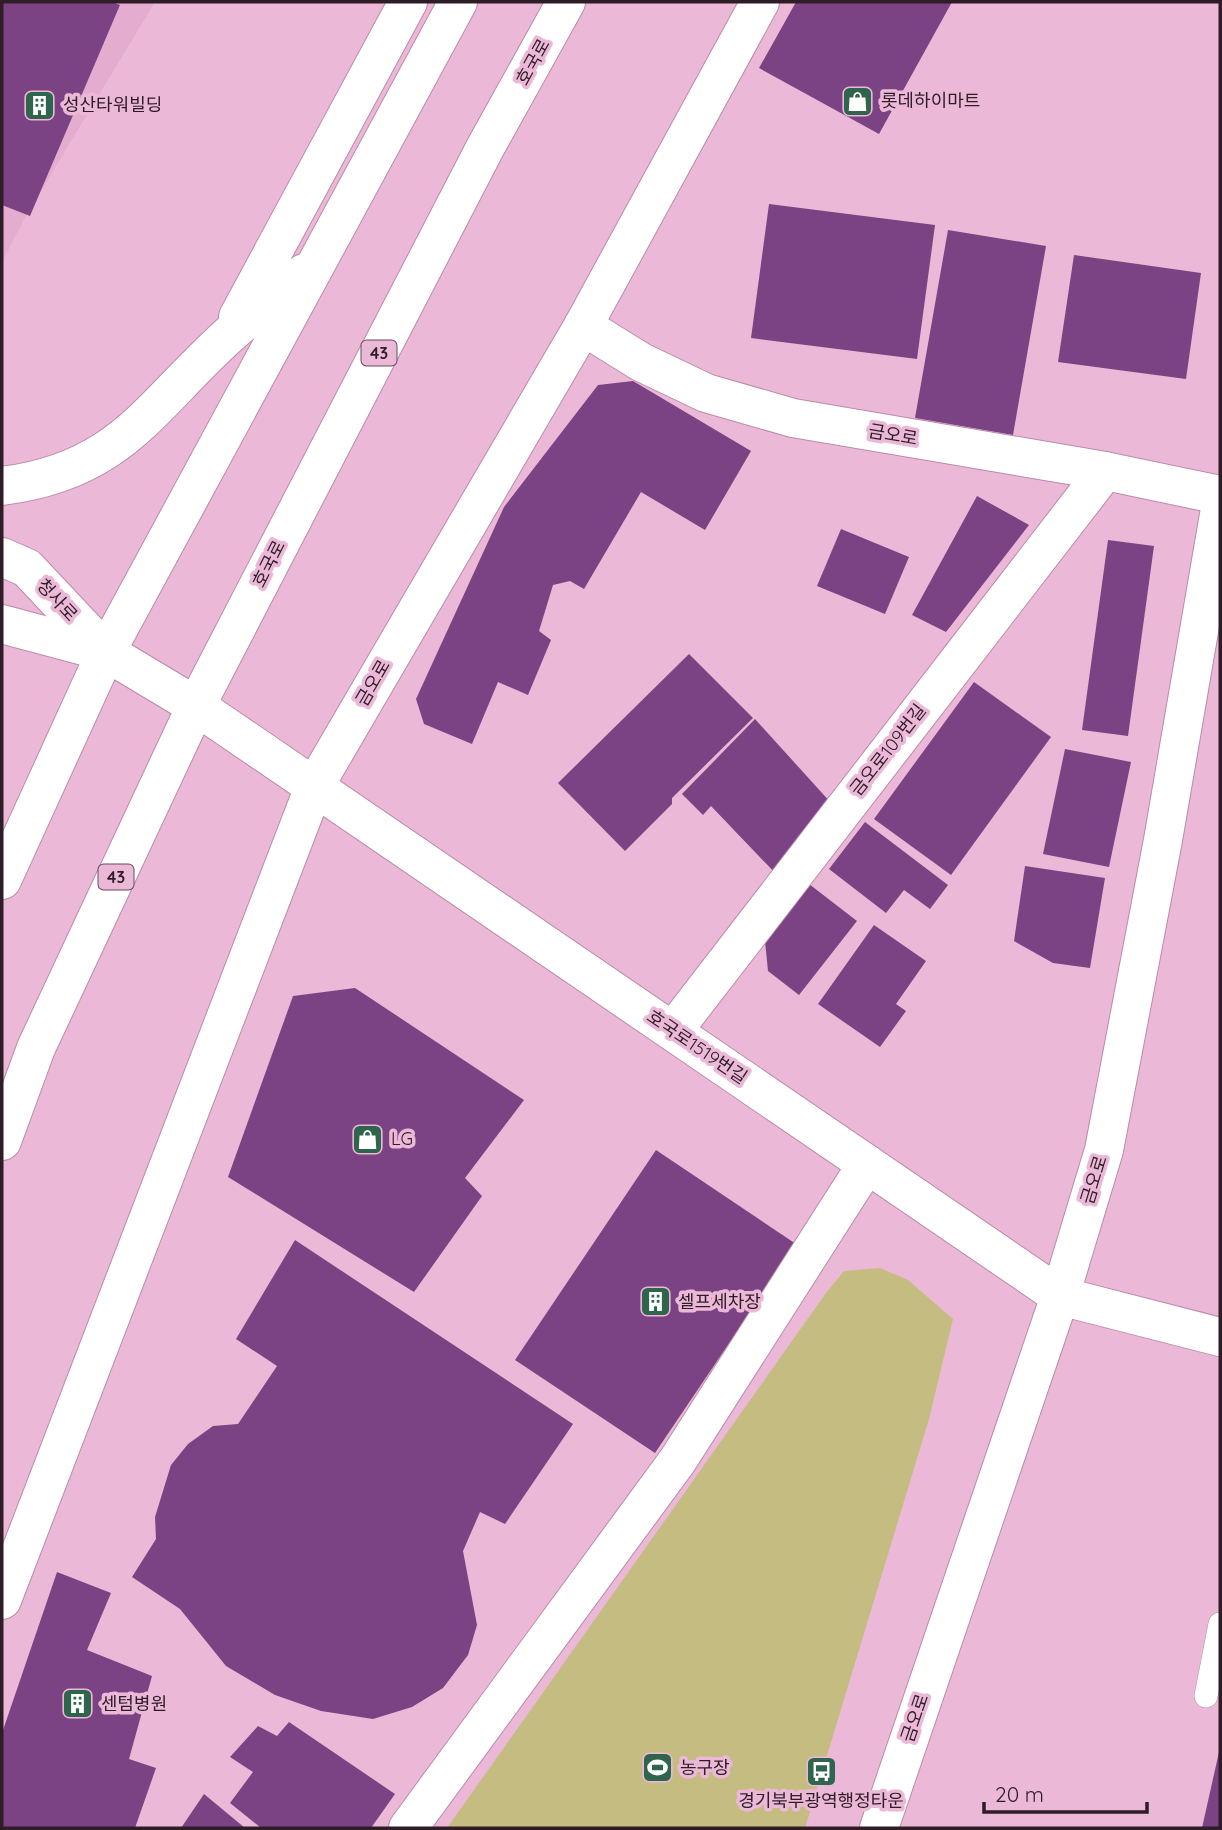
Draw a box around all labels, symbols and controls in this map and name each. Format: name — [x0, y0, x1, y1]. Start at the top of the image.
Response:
street label: 호국로 — [510, 34, 555, 89]
shop icon: 롯데하이마트 — [841, 84, 875, 118]
building icon: 성산타워빌딩 — [23, 88, 57, 122]
place label: 롯데하이마트 — [881, 89, 980, 112]
place label: 성산타워빌딩 — [63, 93, 162, 116]
road number: 43 — [362, 340, 396, 366]
street label: 금오로 — [867, 419, 920, 450]
street label: 호국로 — [247, 536, 290, 591]
street label: 청사로 — [32, 574, 83, 626]
street label: 금오로 — [350, 655, 395, 710]
street label: 금오로109번길 — [845, 699, 931, 800]
road number: 43 — [99, 864, 134, 890]
street label: 호국로1519번길 — [643, 1005, 752, 1089]
shop icon: LG — [351, 1122, 385, 1156]
place label: LG — [391, 1127, 413, 1150]
street label: 금오로 — [1075, 1153, 1112, 1207]
building icon: 셀프세차장 — [638, 1285, 672, 1319]
place label: 셀프세차장 — [678, 1290, 761, 1313]
building icon: 센텀병원 — [61, 1687, 95, 1721]
street label: 금오로 — [896, 1691, 933, 1745]
place label: 센텀병원 — [101, 1692, 167, 1715]
sports icon: 농구장 — [640, 1751, 674, 1785]
bus stop icon: 경기북부광역행정타운 — [804, 1754, 838, 1788]
place label: 농구장 — [680, 1756, 730, 1779]
scale bar — [984, 1770, 1147, 1814]
text: 20 m — [995, 1781, 1044, 1807]
place label: 경기북부광역행정타운 — [738, 1789, 904, 1812]

